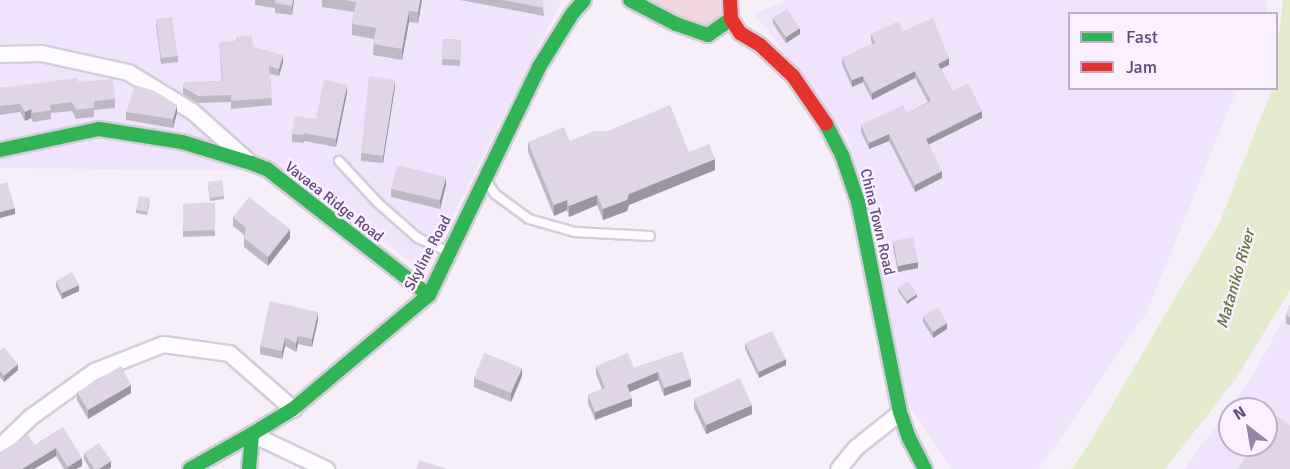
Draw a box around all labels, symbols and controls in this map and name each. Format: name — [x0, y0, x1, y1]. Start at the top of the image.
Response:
legend — [1068, 12, 1278, 90]
text: Fast — [1126, 26, 1158, 48]
text: Jam — [1126, 56, 1157, 78]
street label: Vavaea Ridge Road — [281, 158, 387, 246]
street label: China Town Road — [856, 167, 898, 277]
street label: Skyline Road — [401, 212, 455, 294]
water label: Mataniko River — [1213, 227, 1259, 331]
north arrow — [1218, 397, 1278, 457]
text: N — [1230, 402, 1250, 425]

